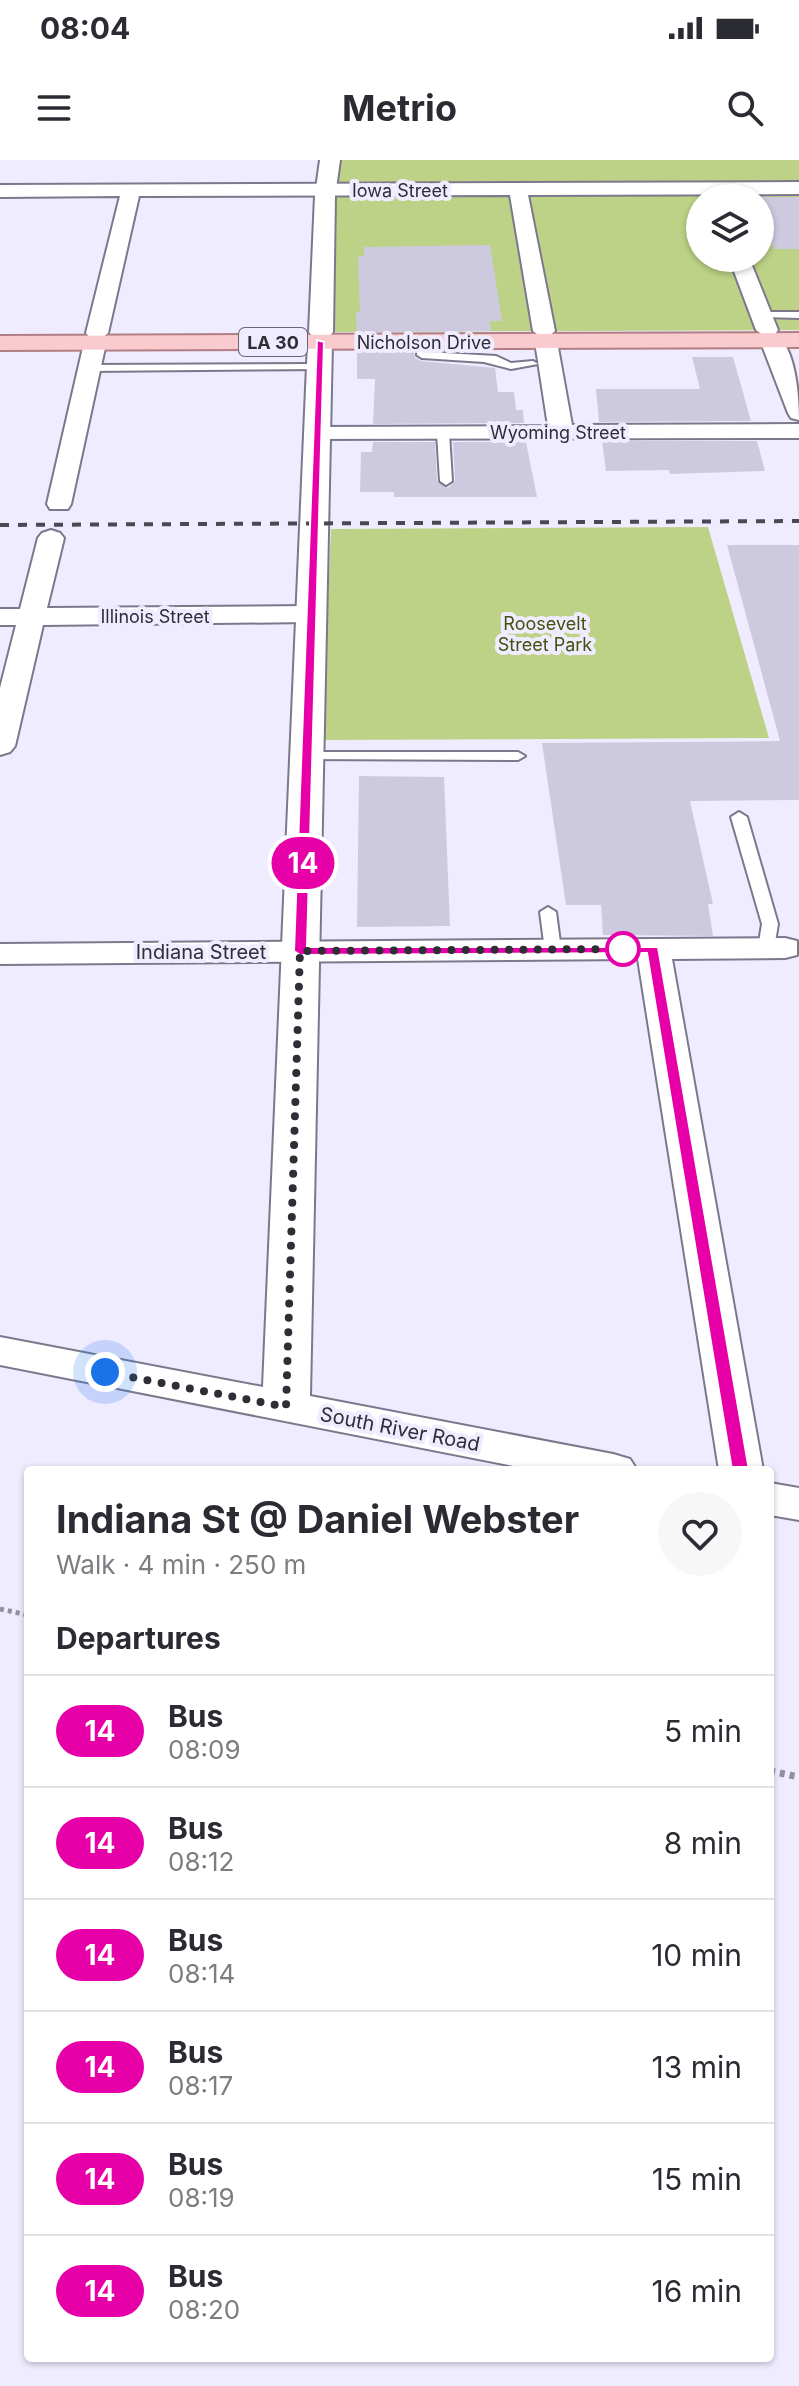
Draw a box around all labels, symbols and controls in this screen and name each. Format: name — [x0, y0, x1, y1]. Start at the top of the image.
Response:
text: 08:04 — [40, 10, 130, 46]
icon: menu — [32, 86, 76, 130]
text: Metrio — [342, 86, 457, 130]
icon: search — [723, 86, 767, 130]
street label: Iowa Street — [352, 180, 448, 201]
map controls — [686, 184, 774, 272]
button: layers — [686, 184, 774, 272]
road number: LA 30 — [239, 328, 307, 356]
street label: Nicholson Drive — [357, 332, 491, 353]
street label: Wyoming Street — [490, 422, 626, 443]
street label: Illinois Street — [100, 606, 210, 627]
park label: Roosevelt Street Park — [498, 613, 592, 655]
line badge: 14 — [267, 837, 339, 889]
text: 14 — [287, 846, 319, 880]
unlabelled marker — [606, 932, 640, 966]
street label: Indiana Street — [136, 940, 267, 964]
your location — [85, 1352, 125, 1392]
street label: South River Road — [318, 1402, 482, 1456]
button: heart — [658, 1492, 742, 1576]
text: Indiana St @ Daniel Webster — [56, 1496, 579, 1542]
text: Walk · 4 min · 250 m — [56, 1549, 306, 1580]
text: Departures — [56, 1620, 221, 1656]
text: Bus — [168, 1698, 223, 1734]
text: 5 min — [664, 1713, 742, 1749]
text: 14 — [84, 1714, 116, 1748]
text: 08:09 — [168, 1734, 241, 1765]
text: Bus — [168, 1810, 223, 1846]
text: 8 min — [664, 1825, 742, 1861]
text: 14 — [84, 1826, 116, 1860]
text: 08:12 — [168, 1846, 234, 1877]
text: Bus — [168, 1922, 223, 1958]
text: 10 min — [651, 1937, 742, 1973]
text: 14 — [84, 1938, 116, 1972]
text: 08:14 — [168, 1958, 235, 1989]
text: Bus — [168, 2034, 223, 2070]
text: 13 min — [652, 2049, 742, 2085]
text: 14 — [84, 2050, 116, 2084]
text: 08:17 — [168, 2070, 233, 2101]
text: Bus — [168, 2146, 223, 2182]
text: 15 min — [652, 2161, 742, 2197]
text: 14 — [84, 2162, 116, 2196]
text: 08:19 — [168, 2182, 235, 2213]
text: Bus — [168, 2258, 223, 2294]
text: 16 min — [651, 2273, 742, 2309]
text: 14 — [84, 2274, 116, 2308]
text: 08:20 — [168, 2294, 240, 2325]

